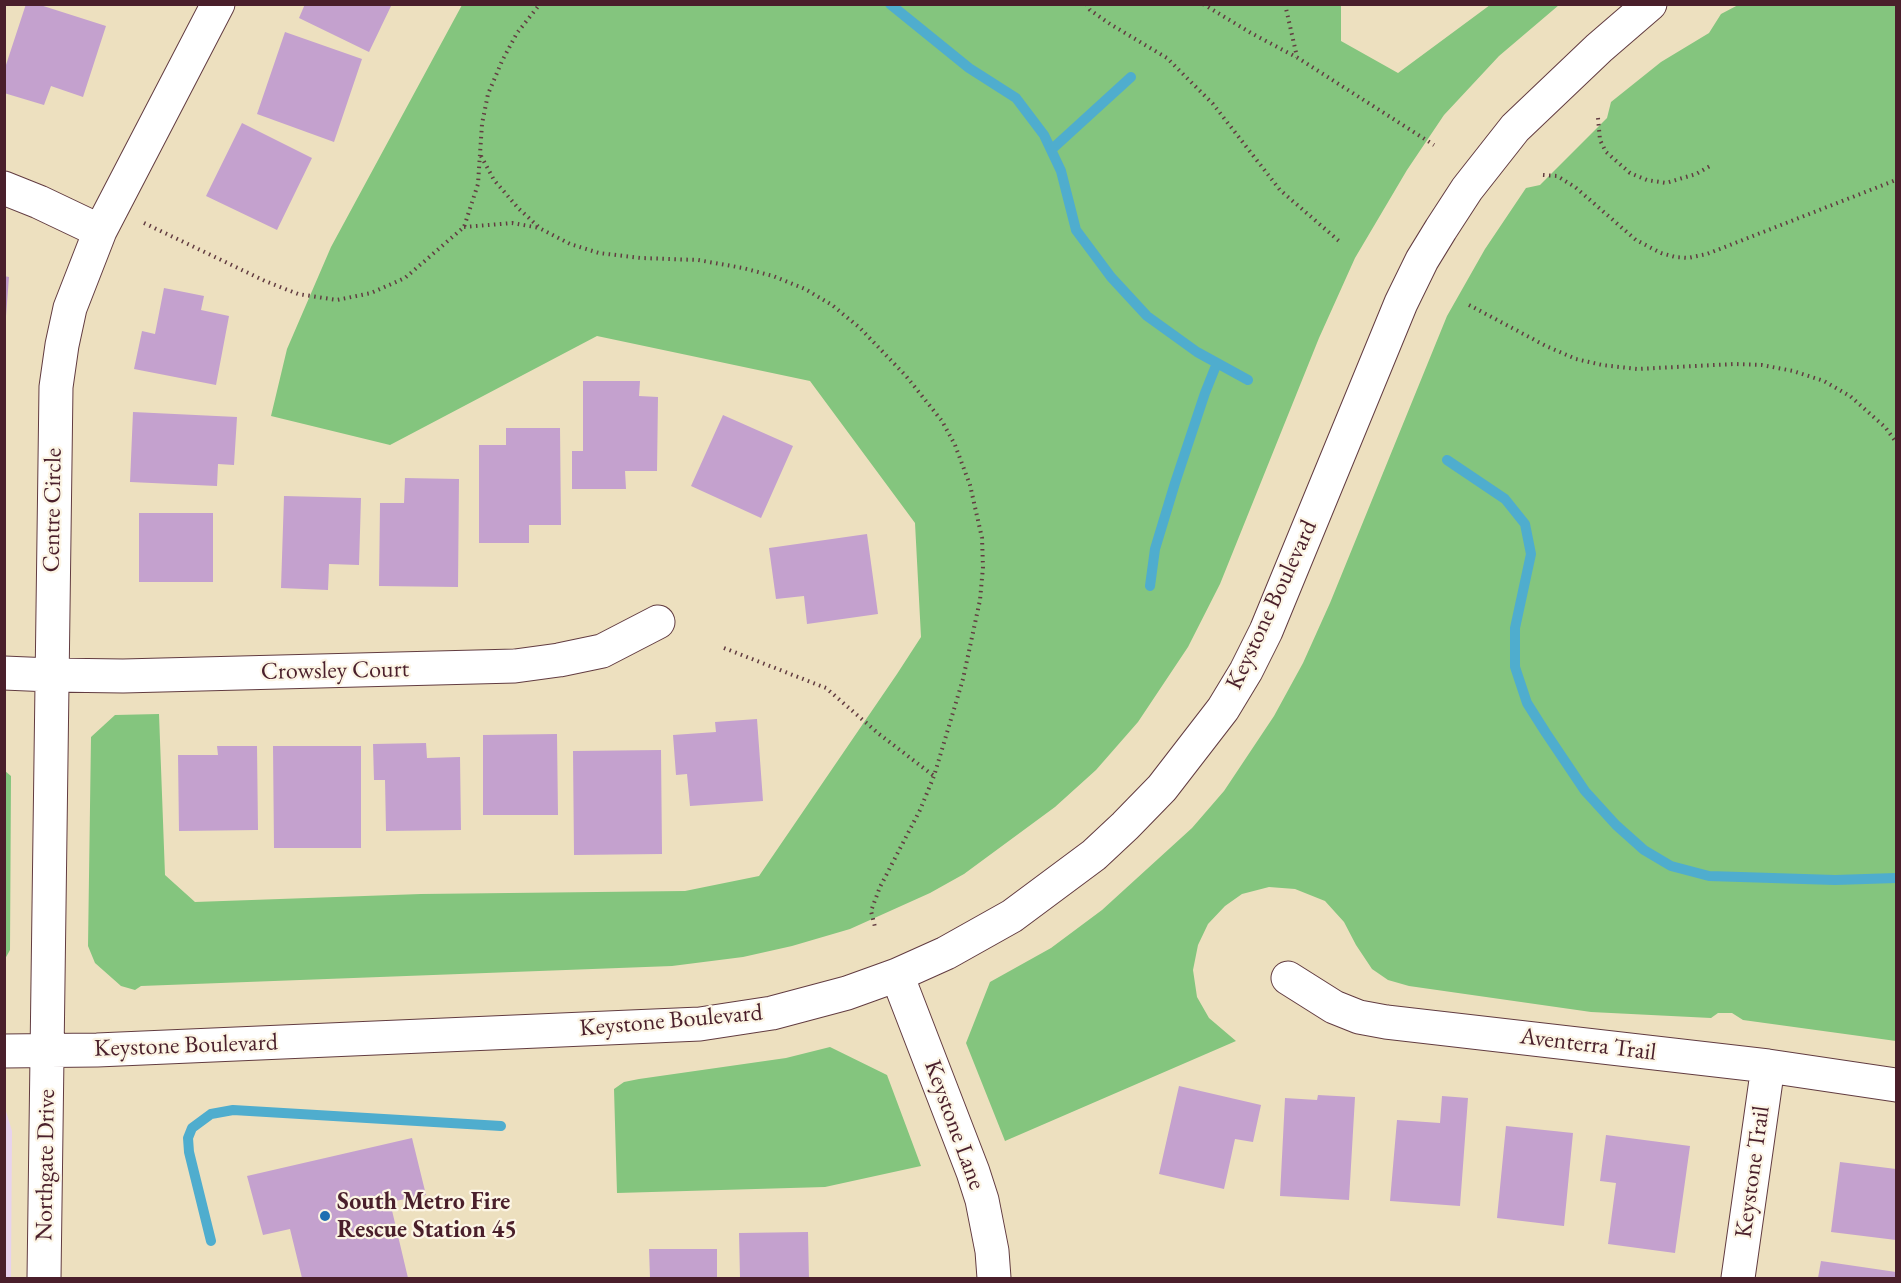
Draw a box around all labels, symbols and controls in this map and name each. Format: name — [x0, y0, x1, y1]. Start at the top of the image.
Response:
street label: Centre Circle — [38, 447, 68, 573]
street label: Keystone Boulevard — [1220, 516, 1324, 694]
street label: Crowsley Court — [261, 655, 409, 687]
street label: Keystone Boulevard — [578, 999, 764, 1043]
street label: Aventerra Trail — [1518, 1022, 1658, 1068]
street label: Keystone Boulevard — [94, 1028, 278, 1064]
street label: Keystone Lane — [917, 1056, 991, 1194]
street label: Northgate Drive — [30, 1089, 62, 1241]
street label: Keystone Trail — [1729, 1104, 1777, 1240]
place label: South Metro Fire Rescue Station 45 — [337, 1188, 517, 1244]
marker: South Metro Fire Rescue Station 45 — [318, 1209, 332, 1223]

